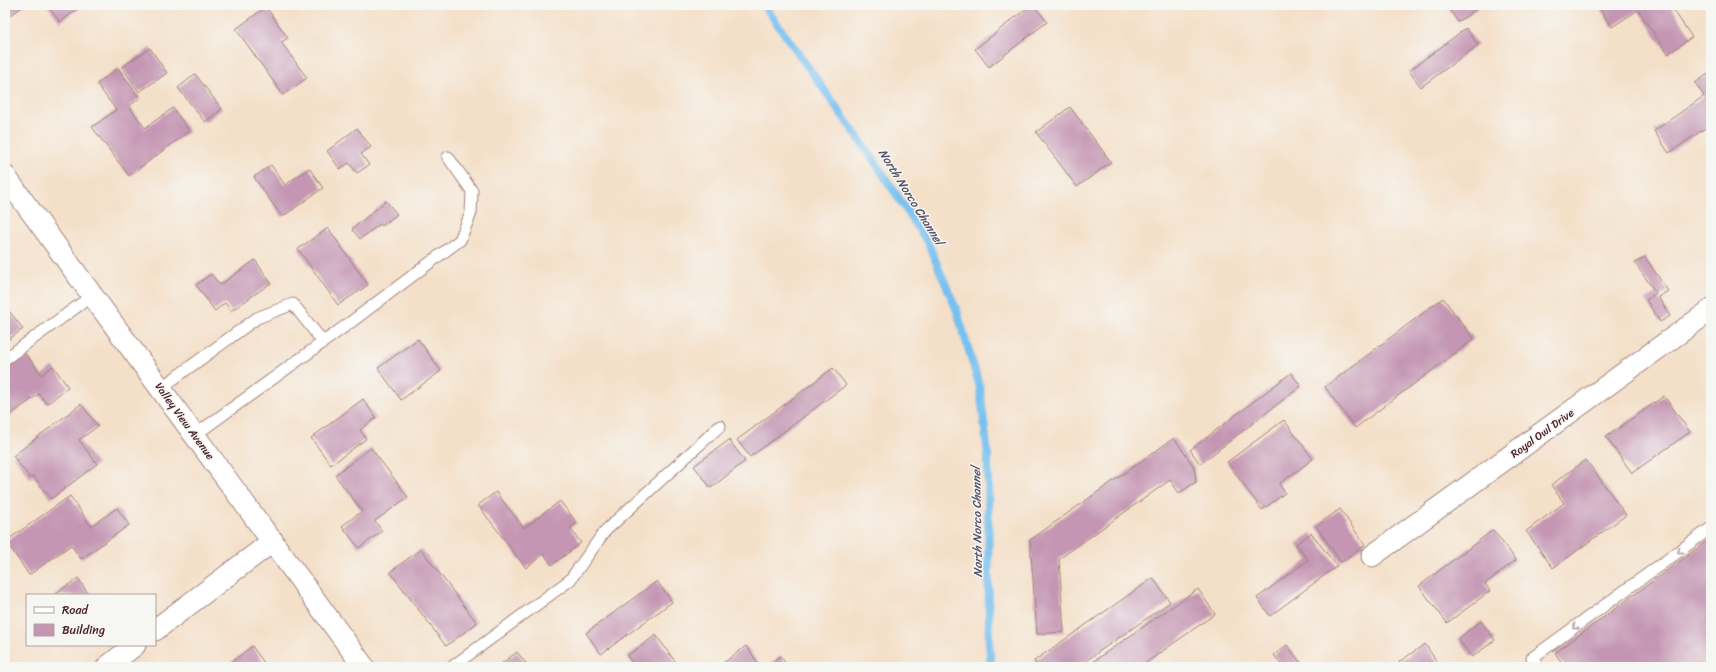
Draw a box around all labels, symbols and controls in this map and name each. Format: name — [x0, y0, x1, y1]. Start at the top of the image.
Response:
water label: North Norco Channel — [872, 144, 951, 252]
street label: Valley View Avenue — [150, 378, 220, 464]
street label: Royal Owl Drive — [1506, 403, 1579, 463]
water label: North Norco Channel — [965, 464, 989, 577]
one-way arrow — [1677, 546, 1684, 553]
legend — [26, 594, 156, 646]
text: Road — [62, 599, 89, 621]
text: Building — [62, 619, 105, 641]
one-way arrow — [1572, 622, 1579, 629]

